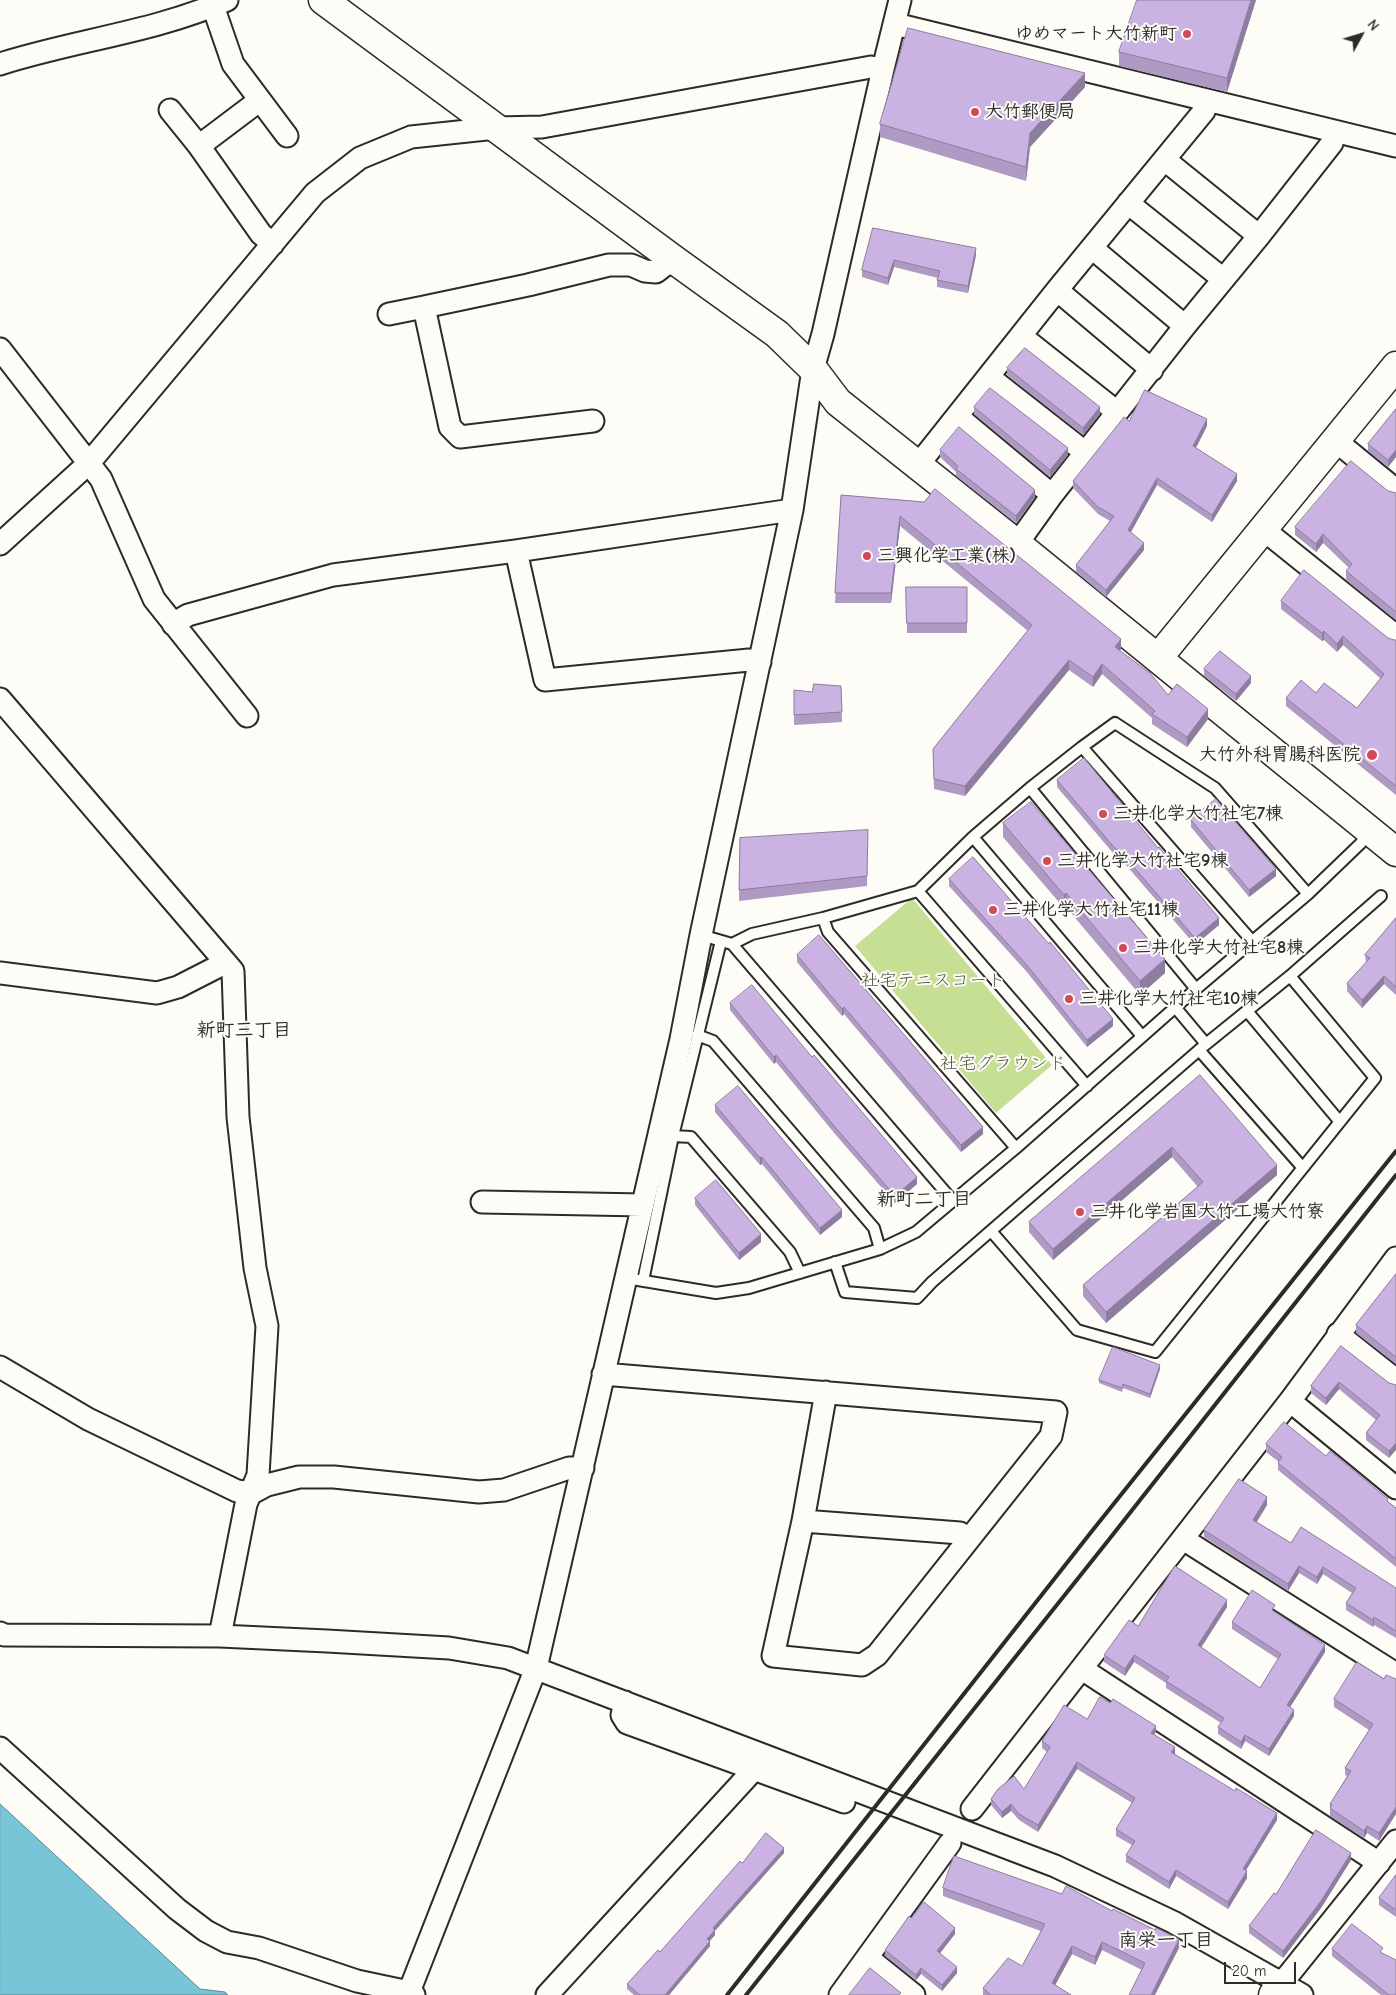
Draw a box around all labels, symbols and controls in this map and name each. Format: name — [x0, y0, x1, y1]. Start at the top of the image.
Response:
north arrow — [1336, 10, 1386, 60]
text: N — [1364, 16, 1383, 34]
place label: ゆめマート大竹新町 — [1015, 23, 1177, 45]
marker: ゆめマート大竹新町 — [1181, 28, 1193, 40]
place label: 大竹郵便局 — [985, 101, 1075, 123]
marker: 大竹郵便局 — [969, 106, 981, 118]
place label: 三興化学工業(株) — [877, 545, 1016, 567]
marker: 三興化学工業(株) — [861, 550, 873, 562]
place label: 大竹外科胃腸科医院 — [1199, 744, 1361, 766]
marker: 大竹外科胃腸科医院 — [1365, 748, 1379, 762]
place label: 三井化学大竹社宅7棟 — [1113, 803, 1283, 825]
marker: 三井化学大竹社宅7棟 — [1097, 808, 1109, 820]
place label: 三井化学大竹社宅9棟 — [1057, 850, 1228, 872]
marker: 三井化学大竹社宅9棟 — [1041, 855, 1053, 867]
place label: 三井化学大竹社宅11棟 — [1003, 899, 1179, 921]
marker: 三井化学大竹社宅11棟 — [987, 904, 999, 916]
place label: 三井化学大竹社宅8棟 — [1133, 937, 1304, 959]
marker: 三井化学大竹社宅8棟 — [1117, 942, 1129, 954]
park label: 社宅テニスコート — [861, 970, 1005, 992]
place label: 三井化学大竹社宅10棟 — [1079, 988, 1258, 1010]
marker: 三井化学大竹社宅10棟 — [1063, 993, 1075, 1005]
district label: 新町三丁目 — [197, 1020, 291, 1042]
park label: 社宅グラウンド — [940, 1053, 1066, 1075]
district label: 新町二丁目 — [877, 1189, 971, 1211]
place label: 三井化学岩国大竹工場大竹寮 — [1090, 1201, 1324, 1223]
marker: 三井化学岩国大竹工場大竹寮 — [1074, 1206, 1086, 1218]
district label: 南栄一丁目 — [1119, 1930, 1213, 1952]
scale bar — [1226, 1952, 1298, 1984]
text: 20 m — [1232, 1962, 1266, 1980]

